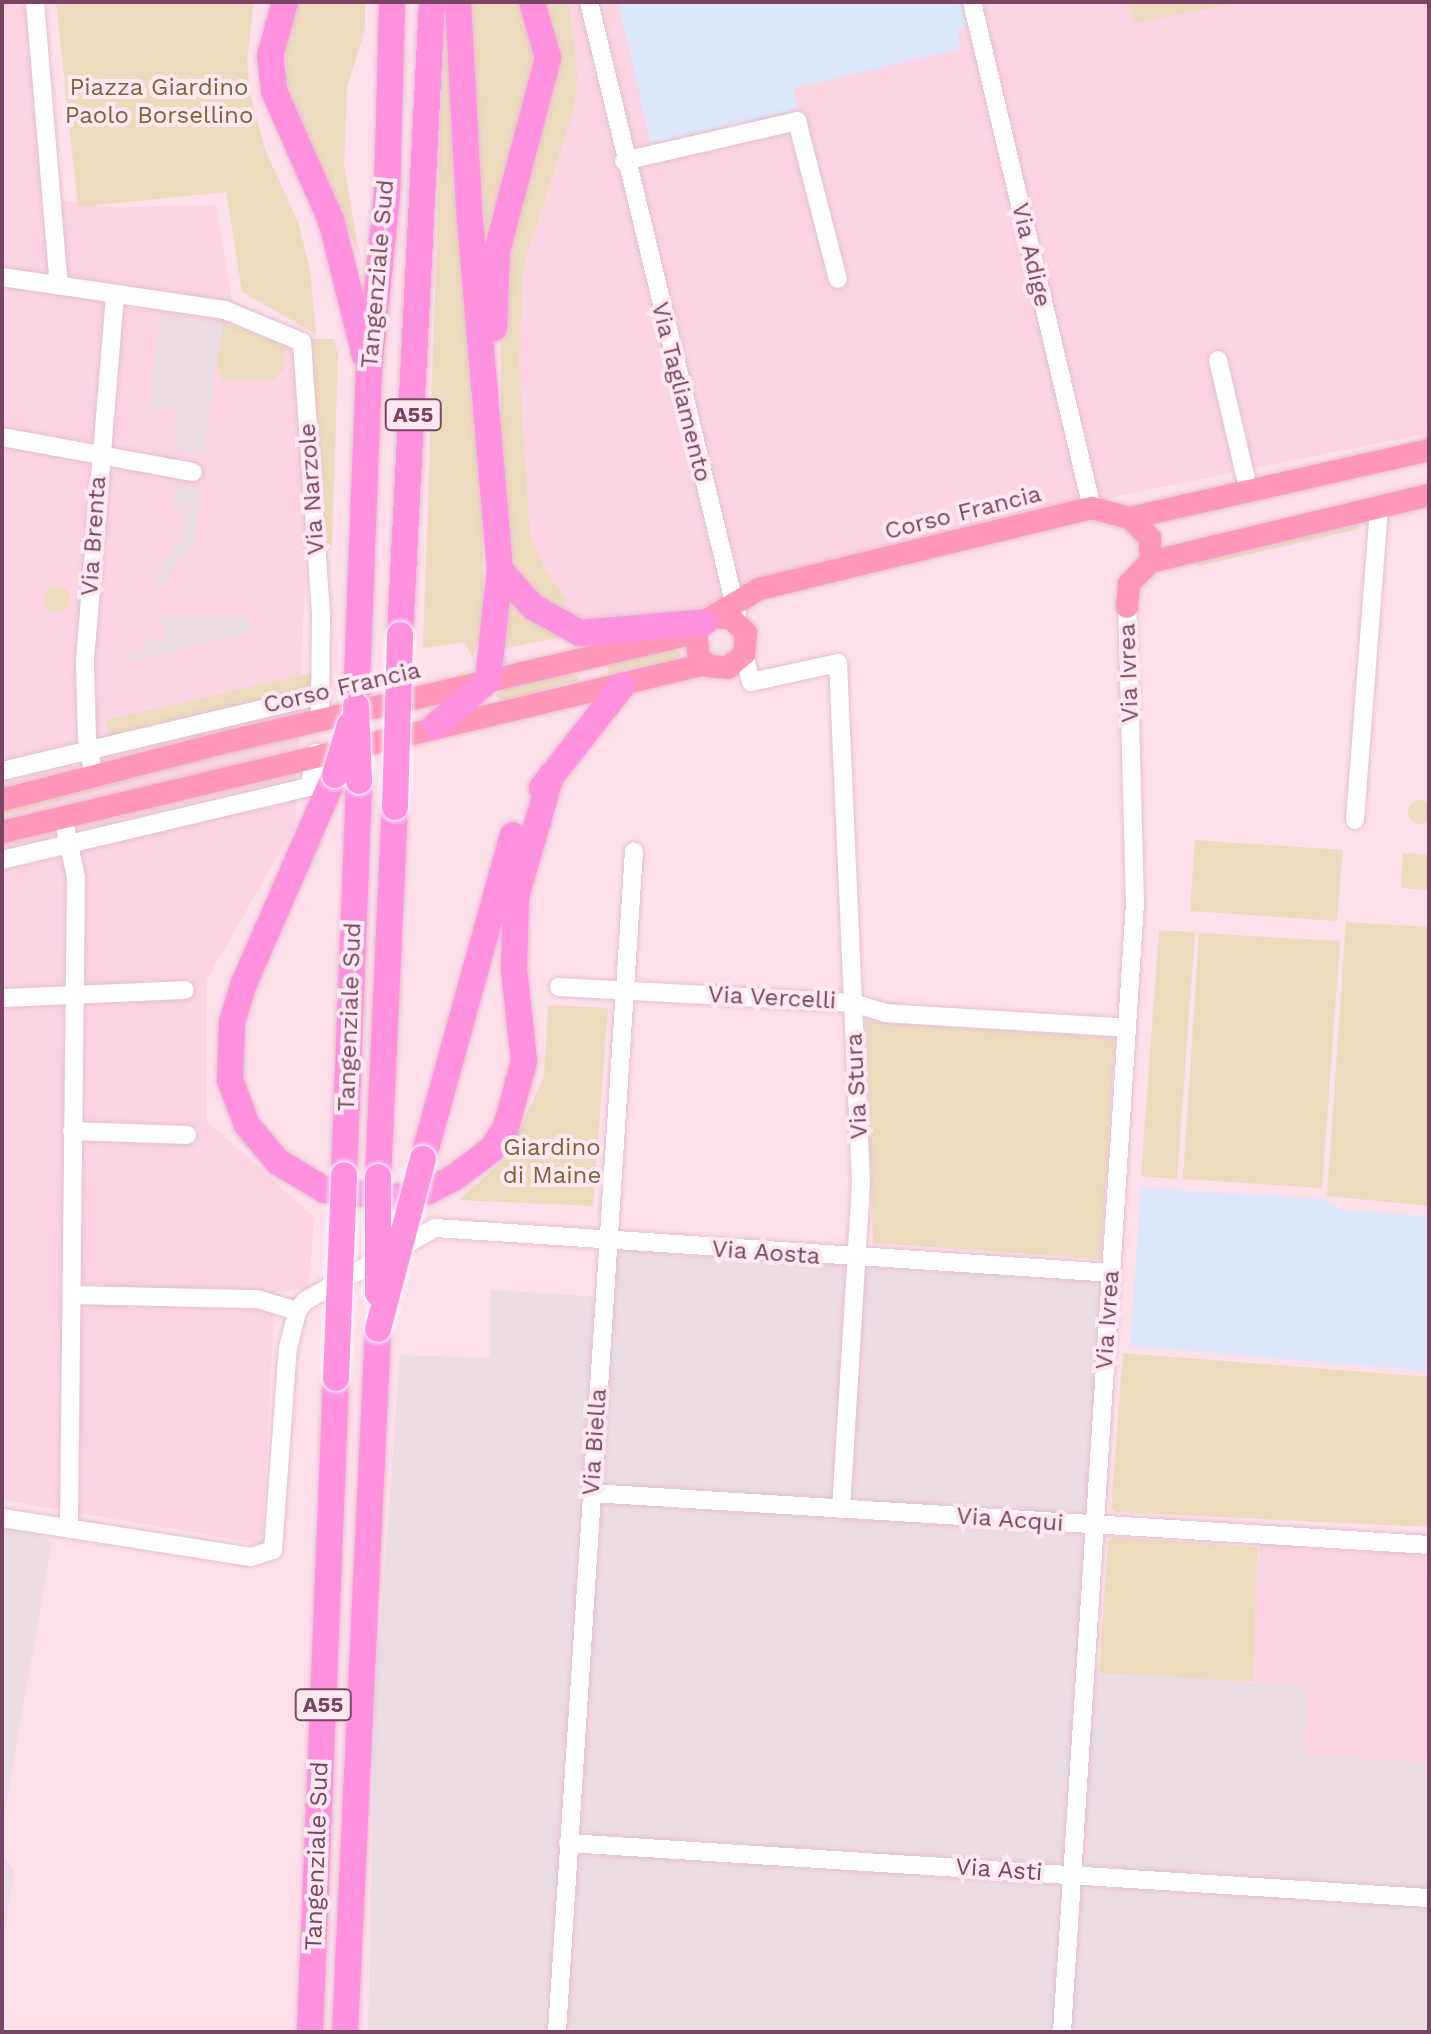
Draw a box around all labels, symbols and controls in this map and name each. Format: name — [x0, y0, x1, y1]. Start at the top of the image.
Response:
park label: Piazza Giardino Paolo Borsellino — [65, 74, 253, 130]
street label: Tangenziale Sud — [355, 178, 401, 370]
street label: Via Adige — [1005, 199, 1057, 311]
street label: Via Tagliamento — [645, 299, 717, 485]
road number: A55 — [383, 397, 443, 433]
street label: Via Narzole — [293, 422, 331, 556]
street label: Via Brenta — [75, 475, 113, 597]
street label: Corso Francia — [882, 480, 1044, 546]
street label: Via Ivrea — [1113, 622, 1145, 724]
street label: Corso Francia — [261, 656, 423, 720]
street label: Tangenziale Sud — [332, 922, 368, 1112]
street label: Via Vercelli — [706, 980, 838, 1016]
street label: Via Stura — [840, 1032, 874, 1140]
park label: Giardino di Maine — [503, 1134, 601, 1190]
street label: Via Aosta — [710, 1235, 822, 1271]
street label: Via Ivrea — [1090, 1269, 1126, 1371]
street label: Via Biella — [577, 1387, 613, 1497]
street label: Via Acqui — [955, 1502, 1065, 1538]
road number: A55 — [293, 1687, 353, 1723]
street label: Tangenziale Sud — [299, 1761, 335, 1951]
street label: Via Asti — [954, 1853, 1044, 1887]

